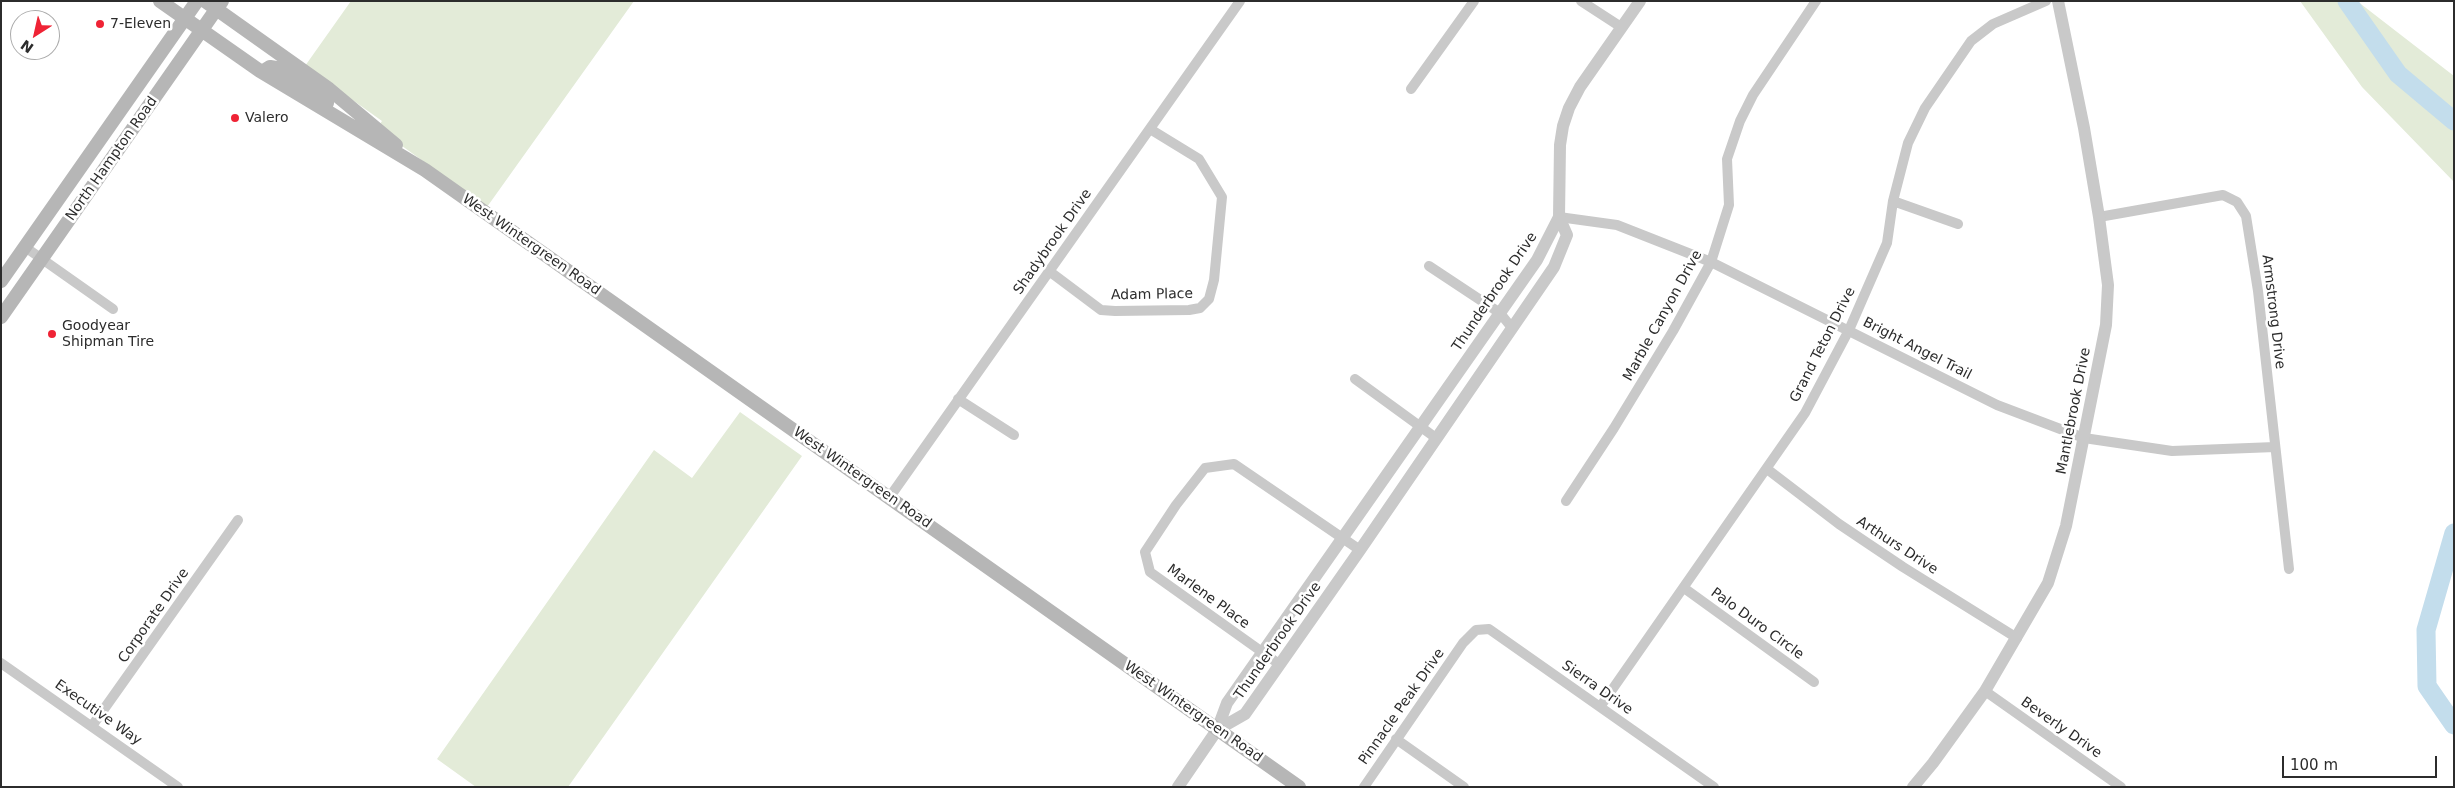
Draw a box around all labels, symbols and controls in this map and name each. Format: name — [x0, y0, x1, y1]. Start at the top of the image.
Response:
north arrow — [10, 10, 60, 60]
place label: 7-Eleven — [110, 16, 171, 32]
marker: 7-Eleven — [94, 18, 106, 30]
text: N — [18, 37, 36, 56]
street label: North Hampton Road — [63, 94, 161, 224]
place label: Valero — [245, 110, 289, 126]
marker: Valero — [229, 112, 241, 124]
street label: Shadybrook Drive — [1010, 186, 1096, 298]
street label: West Wintergreen Road — [459, 191, 603, 299]
street label: Thunderbrook Drive — [1449, 229, 1541, 355]
street label: Marble Canyon Drive — [1620, 248, 1706, 384]
street label: Armstrong Drive — [2258, 254, 2288, 370]
street label: Grand Teton Drive — [1787, 285, 1859, 405]
street label: Adam Place — [1111, 286, 1193, 304]
street label: Bright Angel Trail — [1860, 314, 1974, 384]
place label: Goodyear Shipman Tire — [62, 318, 154, 351]
marker: Goodyear Shipman Tire — [46, 328, 58, 340]
street label: Mantlebrook Drive — [2053, 346, 2095, 476]
street label: West Wintergreen Road — [790, 424, 934, 532]
street label: Arthurs Drive — [1853, 514, 1941, 578]
street label: Marlene Place — [1163, 561, 1253, 633]
street label: Corporate Drive — [115, 565, 193, 667]
street label: Thunderbrook Drive — [1231, 579, 1325, 703]
street label: Palo Duro Circle — [1707, 585, 1807, 663]
street label: Pinnacle Peak Drive — [1356, 646, 1448, 768]
street label: Sierra Drive — [1558, 657, 1636, 719]
street label: West Wintergreen Road — [1121, 658, 1265, 766]
street label: Executive Way — [51, 677, 145, 749]
street label: Beverly Drive — [2017, 694, 2105, 762]
scale bar — [2285, 746, 2440, 778]
text: 100 m — [2290, 756, 2338, 774]

